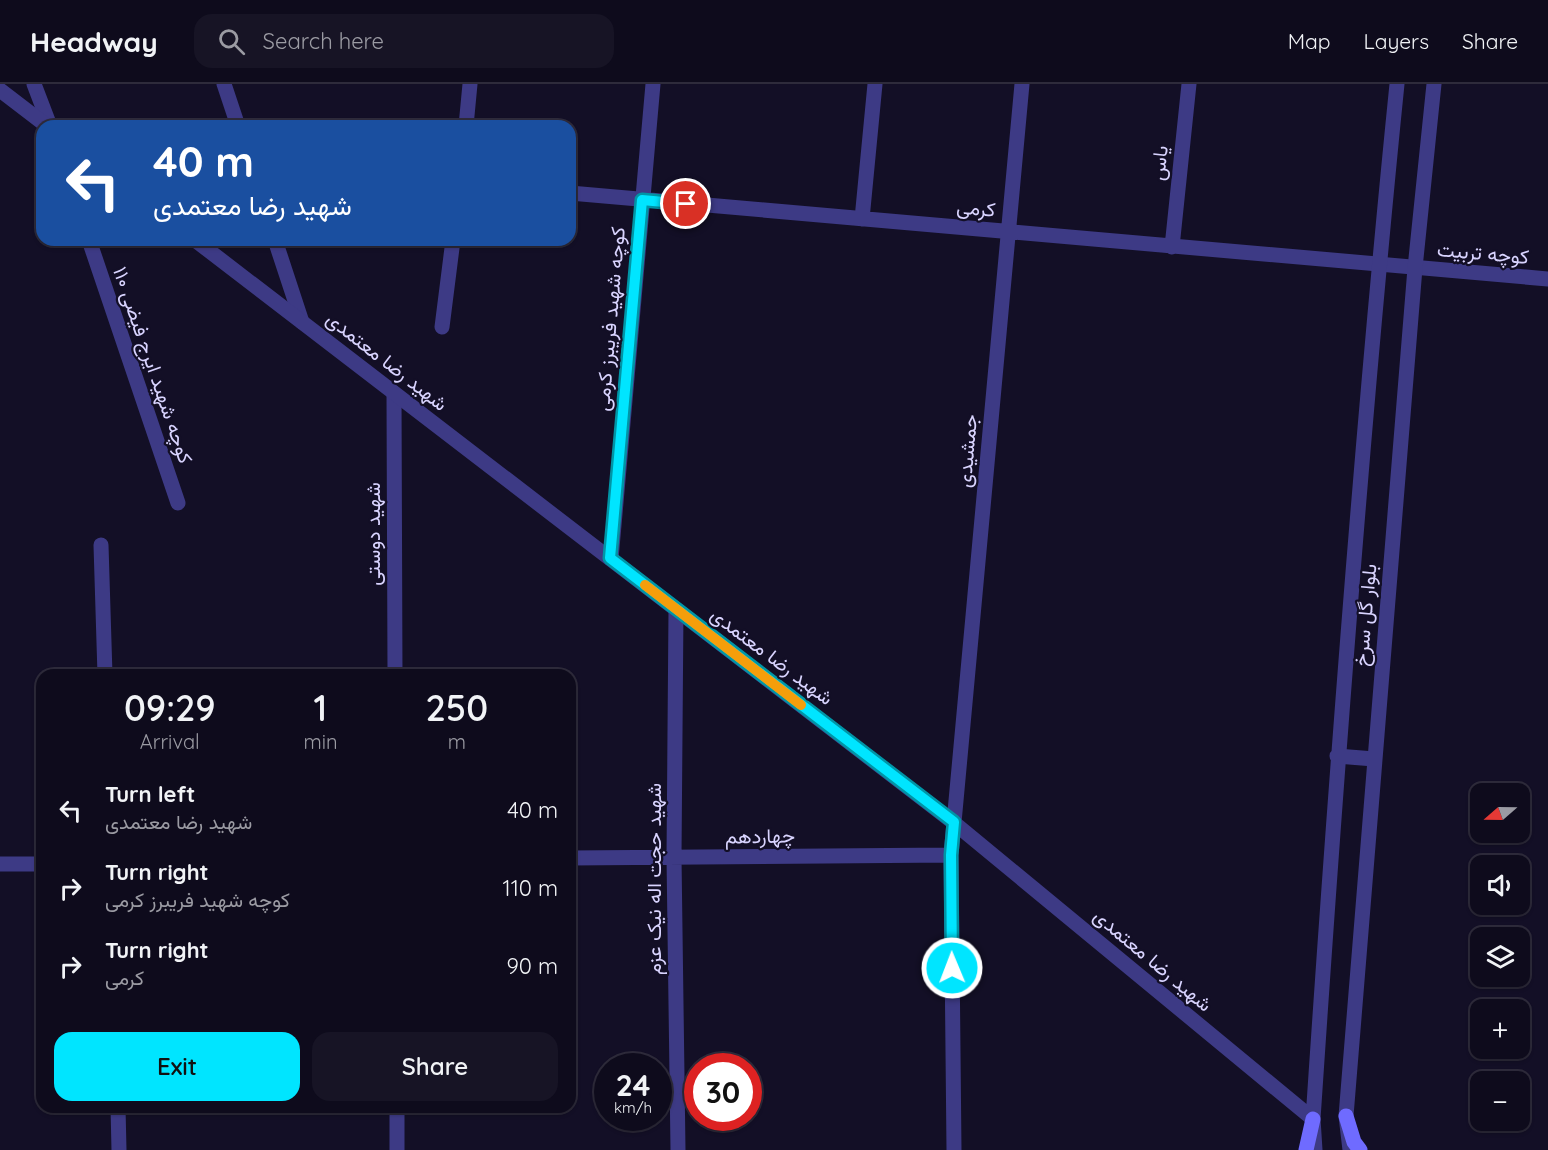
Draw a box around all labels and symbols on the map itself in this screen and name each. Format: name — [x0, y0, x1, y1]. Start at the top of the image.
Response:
street label: یاس — [1144, 144, 1173, 182]
pin — [660, 178, 711, 229]
street label: کرمی — [955, 193, 997, 223]
street label: کوچه شهید فریبرز کرمی — [589, 226, 632, 412]
street label: کوچه تربیت — [1436, 236, 1530, 271]
street label: کوچه شهید ایرج فیضی ۱۱۰ — [106, 263, 199, 467]
street label: شهید رضا معتمدی — [321, 305, 453, 417]
street label: جمشیدی — [951, 413, 982, 489]
street label: شهید دوستی — [360, 482, 386, 586]
street label: بلوار گل سرخ — [1348, 563, 1383, 667]
street label: شهید رضا معتمدی — [705, 601, 839, 711]
street label: شهید حجت اله نیک عزم — [641, 783, 667, 975]
north arrow — [1470, 783, 1530, 843]
street label: چهاردهم — [725, 822, 795, 851]
street label: شهید رضا معتمدی — [1088, 903, 1218, 1017]
position arrow — [920, 936, 984, 1000]
speed limit sign: 30 — [684, 1053, 762, 1131]

